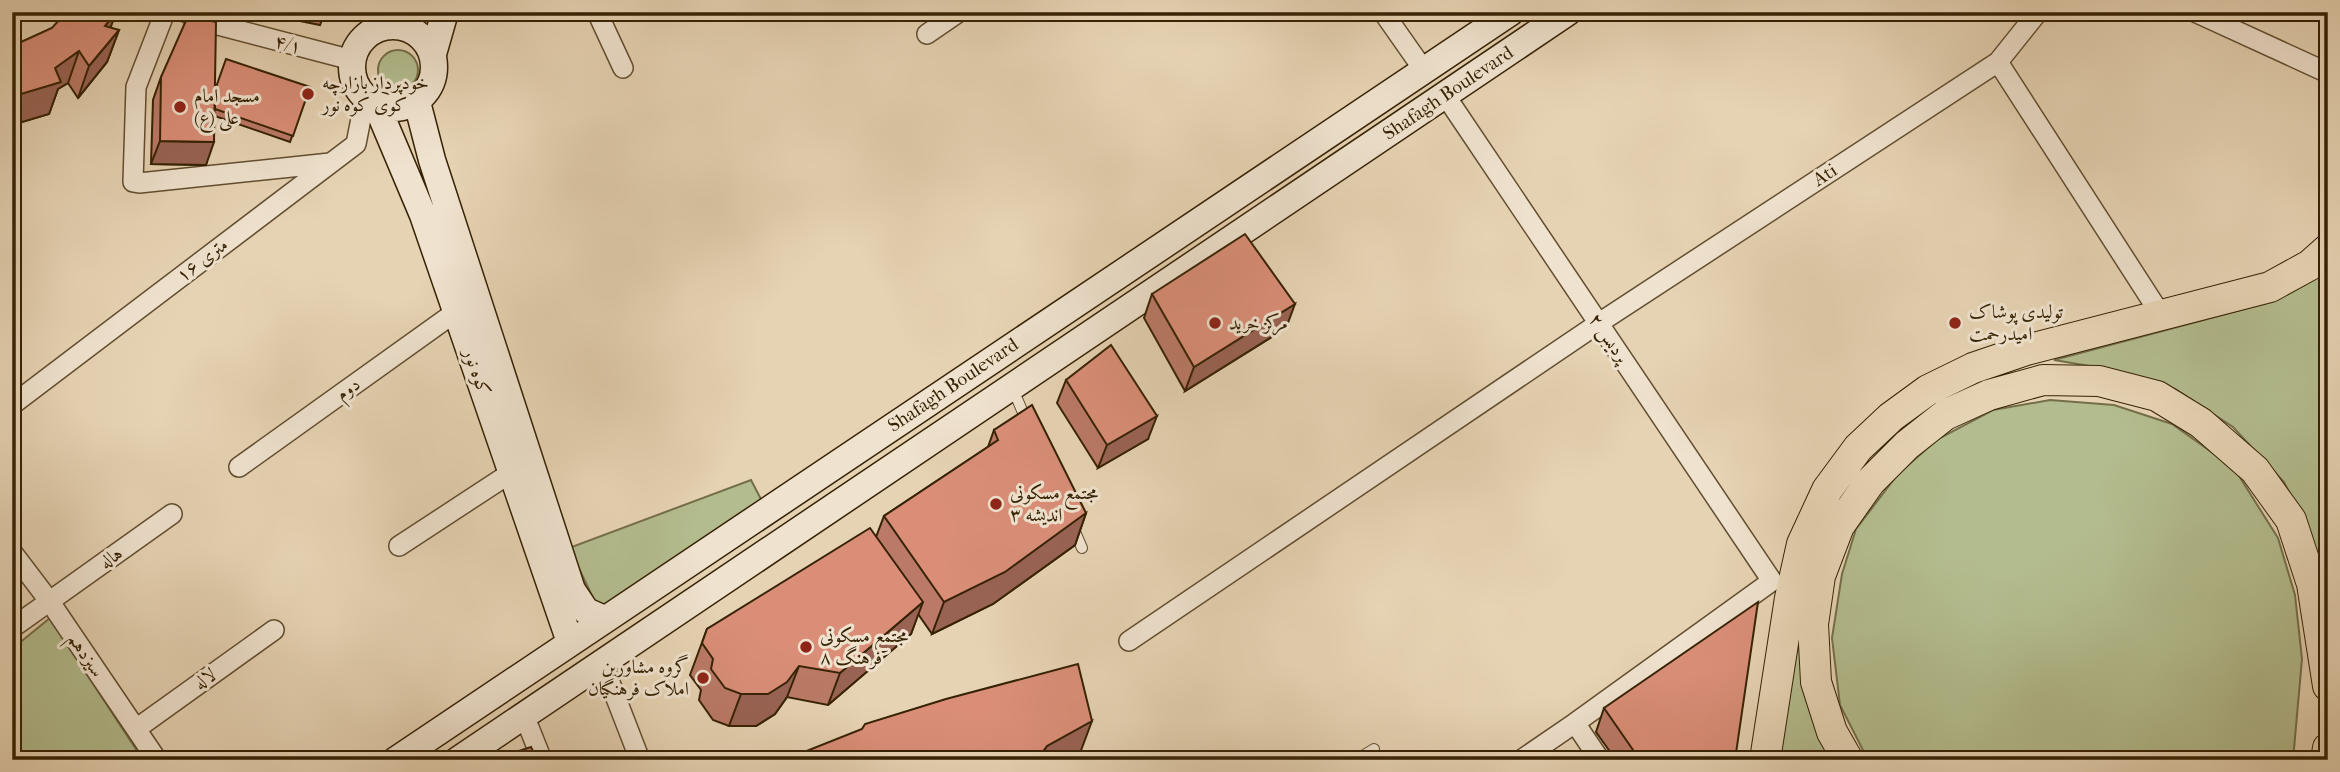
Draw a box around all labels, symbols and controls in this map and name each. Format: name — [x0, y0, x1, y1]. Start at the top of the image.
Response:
street label: ۴/۱ — [272, 30, 304, 58]
street label: Shafagh Boulevard — [1379, 41, 1518, 145]
place label: خودپرداز بازارچه کوی کوه نور — [320, 72, 429, 117]
place label: مسجد امام علی (ع) — [194, 85, 260, 133]
marker: خودپرداز بازارچه کوی کوه نور — [300, 86, 316, 102]
marker: مسجد امام علی (ع) — [172, 99, 188, 115]
street label: Ati — [1808, 159, 1842, 191]
street label: ۱۶ متری — [172, 234, 232, 286]
place label: تولیدی پوشاک امیدرحمت — [1969, 301, 2063, 345]
street label: پردیس ۲ — [1583, 309, 1634, 370]
place label: مرکز خرید — [1229, 312, 1288, 336]
marker: مرکز خرید — [1207, 315, 1223, 331]
marker: تولیدی پوشاک امیدرحمت — [1947, 315, 1963, 331]
street label: Shafagh Boulevard — [884, 333, 1023, 437]
street label: کوه نور — [457, 344, 495, 399]
street label: دوم — [332, 373, 367, 409]
place label: مجتمع مسکونی اندیشه ۳ — [1010, 482, 1099, 526]
marker: مجتمع مسکونی اندیشه ۳ — [988, 496, 1004, 512]
street label: هاله — [95, 542, 127, 574]
place label: مجتمع مسکونی فرهنگ ۸ — [820, 625, 909, 670]
street label: سیزدهم — [58, 629, 109, 685]
marker: مجتمع مسکونی فرهنگ ۸ — [798, 639, 814, 655]
place label: گروه مشاورین املاک فرهنگیان — [588, 654, 689, 701]
street label: لاله — [189, 663, 221, 695]
marker: گروه مشاورین املاک فرهنگیان — [695, 670, 711, 686]

